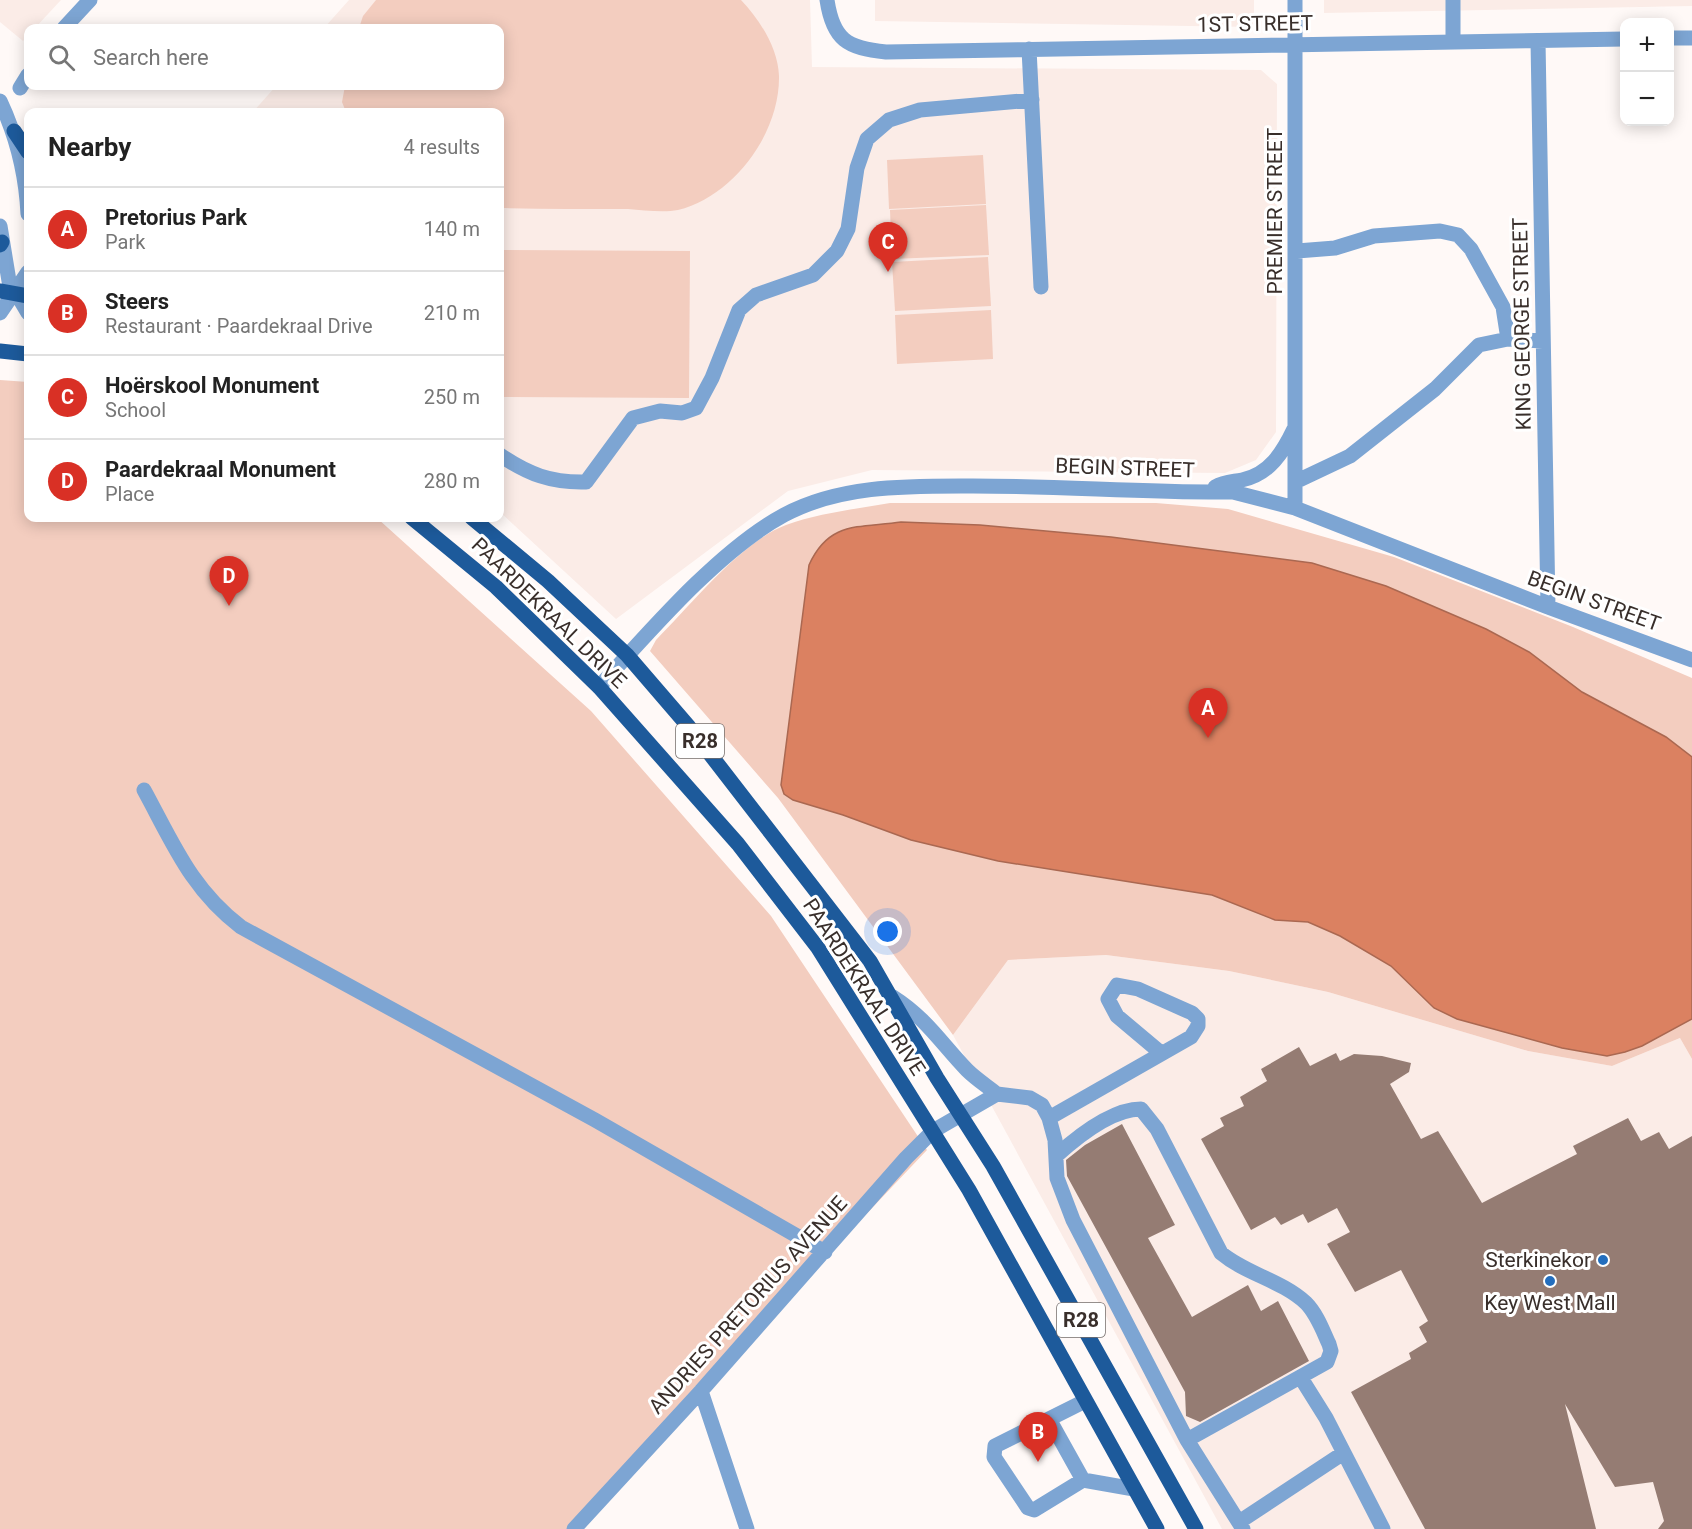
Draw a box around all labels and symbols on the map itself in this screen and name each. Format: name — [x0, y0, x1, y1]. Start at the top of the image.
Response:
street label: 1ST STREET — [1197, 11, 1314, 37]
street label: PREMIER STREET — [1263, 127, 1287, 294]
street label: KING GEORGE STREET — [1508, 217, 1536, 431]
pin: C — [868, 222, 908, 272]
street label: BEGIN STREET — [1055, 454, 1196, 482]
street label: PAARDEKRAAL DRIVE — [467, 533, 631, 693]
pin: D — [210, 556, 248, 606]
street label: BEGIN STREET — [1524, 566, 1664, 636]
pin: A — [1188, 688, 1228, 738]
road number: R28 — [676, 724, 724, 758]
street label: PAARDEKRAAL DRIVE — [798, 894, 930, 1080]
your location — [873, 917, 902, 946]
street label: ANDRIES PRETORIUS AVENUE — [644, 1191, 852, 1419]
place label: Sterkinekor — [1485, 1248, 1591, 1272]
marker: Sterkinekor — [1596, 1253, 1610, 1267]
marker: Key West Mall — [1543, 1274, 1557, 1288]
place label: Key West Mall — [1484, 1291, 1616, 1315]
road number: R28 — [1057, 1303, 1105, 1337]
pin: B — [1018, 1412, 1058, 1462]

